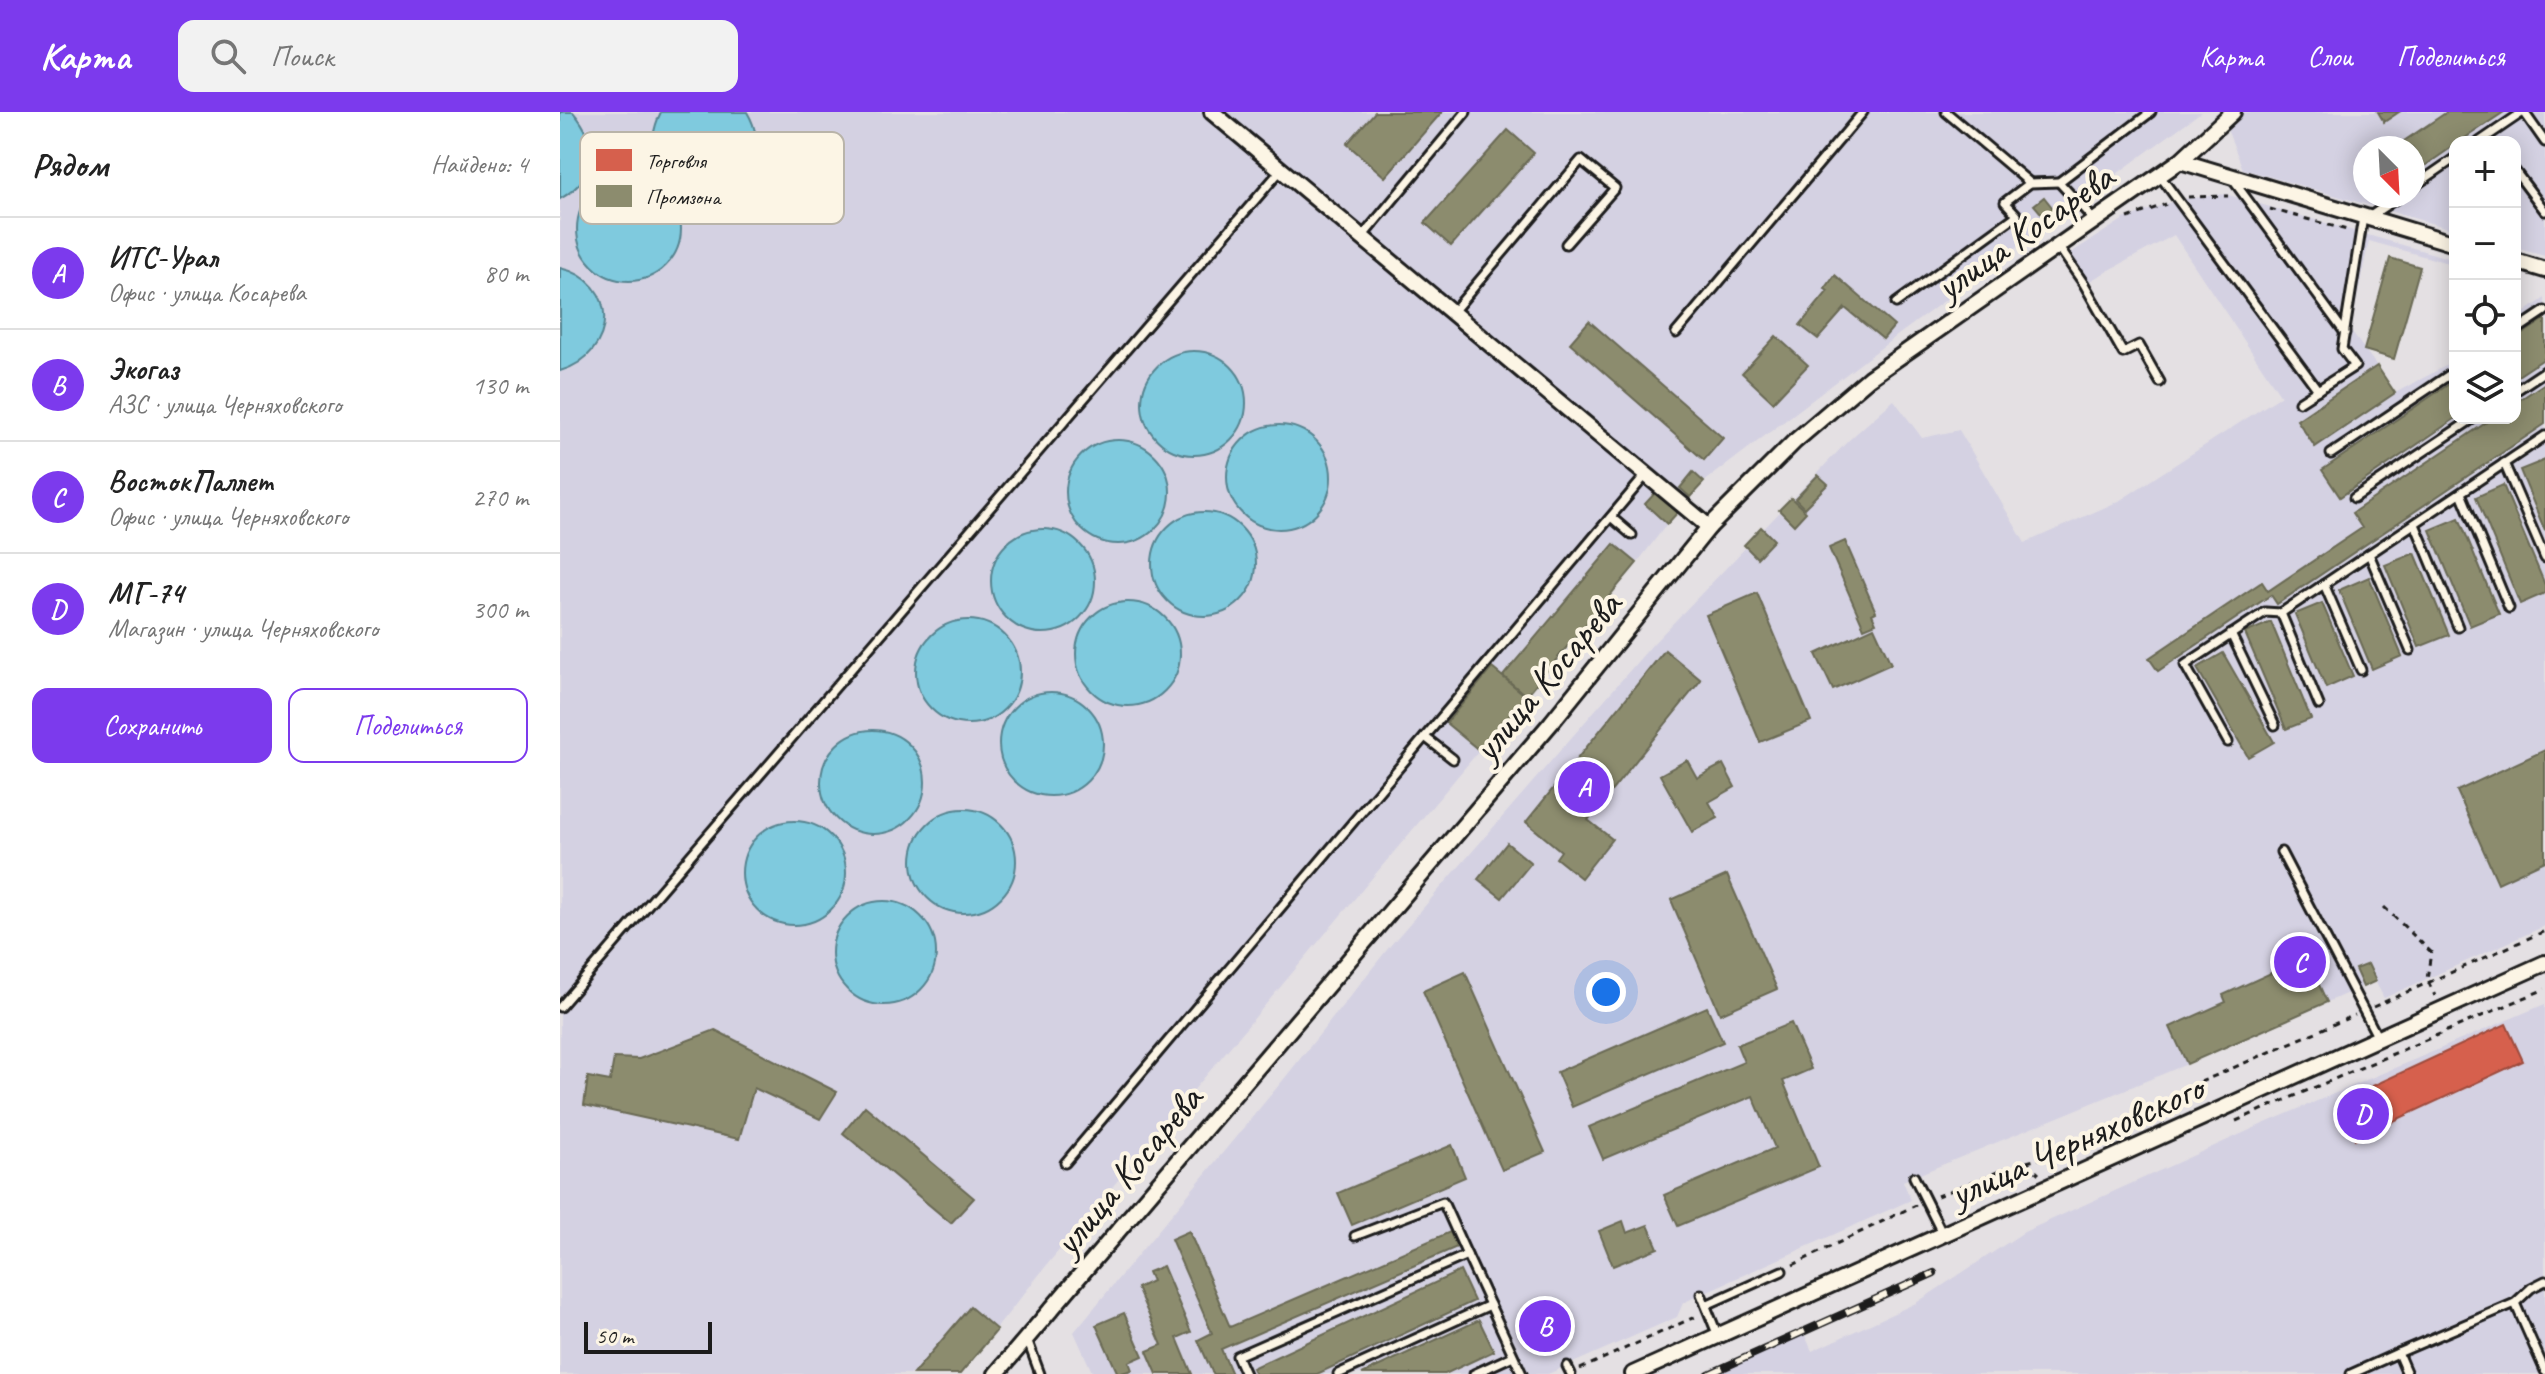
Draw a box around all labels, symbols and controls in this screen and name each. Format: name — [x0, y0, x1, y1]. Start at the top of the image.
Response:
search box — [178, 20, 738, 92]
text: Карта — [40, 33, 130, 80]
icon: search — [206, 34, 250, 78]
text: Поиск — [270, 37, 334, 75]
text: Карта — [2200, 39, 2264, 74]
text: Слои — [2308, 39, 2353, 74]
text: Поделиться — [2397, 39, 2505, 74]
legend — [580, 132, 844, 224]
north arrow — [2353, 136, 2425, 208]
map controls — [2449, 136, 2521, 424]
button: + — [2449, 136, 2521, 208]
text: Рядом — [32, 143, 108, 186]
text: Торговля — [646, 147, 707, 175]
text: Найдено: 4 — [431, 148, 528, 181]
street label: улица Косарева — [1924, 151, 2126, 313]
text: Промзона — [646, 183, 722, 211]
button: − — [2449, 208, 2521, 280]
text: ИТС-Урал — [108, 238, 218, 276]
text: A — [51, 257, 65, 290]
text: 80 m — [484, 257, 528, 290]
text: Офис · улица Косарева — [108, 276, 306, 309]
button: locate — [2449, 280, 2521, 352]
text: Экогаз — [108, 350, 179, 388]
button: layers — [2449, 352, 2521, 424]
text: B — [51, 369, 65, 402]
text: 130 m — [472, 369, 528, 402]
text: АЗС · улица Черняховского — [108, 388, 342, 421]
text: ВостокПаллет — [108, 462, 274, 500]
text: C — [52, 481, 64, 514]
text: 270 m — [472, 481, 528, 514]
text: Офис · улица Черняховского — [108, 500, 348, 533]
text: МГ-74 — [108, 574, 183, 612]
street label: улица Косарева — [1460, 579, 1634, 773]
text: D — [50, 593, 66, 626]
text: 300 m — [472, 593, 528, 626]
text: Магазин · улица Черняховского — [108, 612, 378, 645]
button: Сохранить — [32, 688, 272, 763]
button: Поделиться — [288, 688, 528, 763]
pin: A — [1558, 757, 1610, 817]
pin: C — [2274, 932, 2326, 992]
your location — [1586, 972, 1626, 1012]
street label: улица Черняховского — [1940, 1061, 2214, 1220]
street label: улица Косарева — [1041, 1073, 1215, 1267]
pin: D — [2337, 1084, 2389, 1144]
pin: B — [1519, 1296, 1571, 1356]
scale bar — [584, 1318, 712, 1354]
text: 50 m — [596, 1322, 633, 1350]

